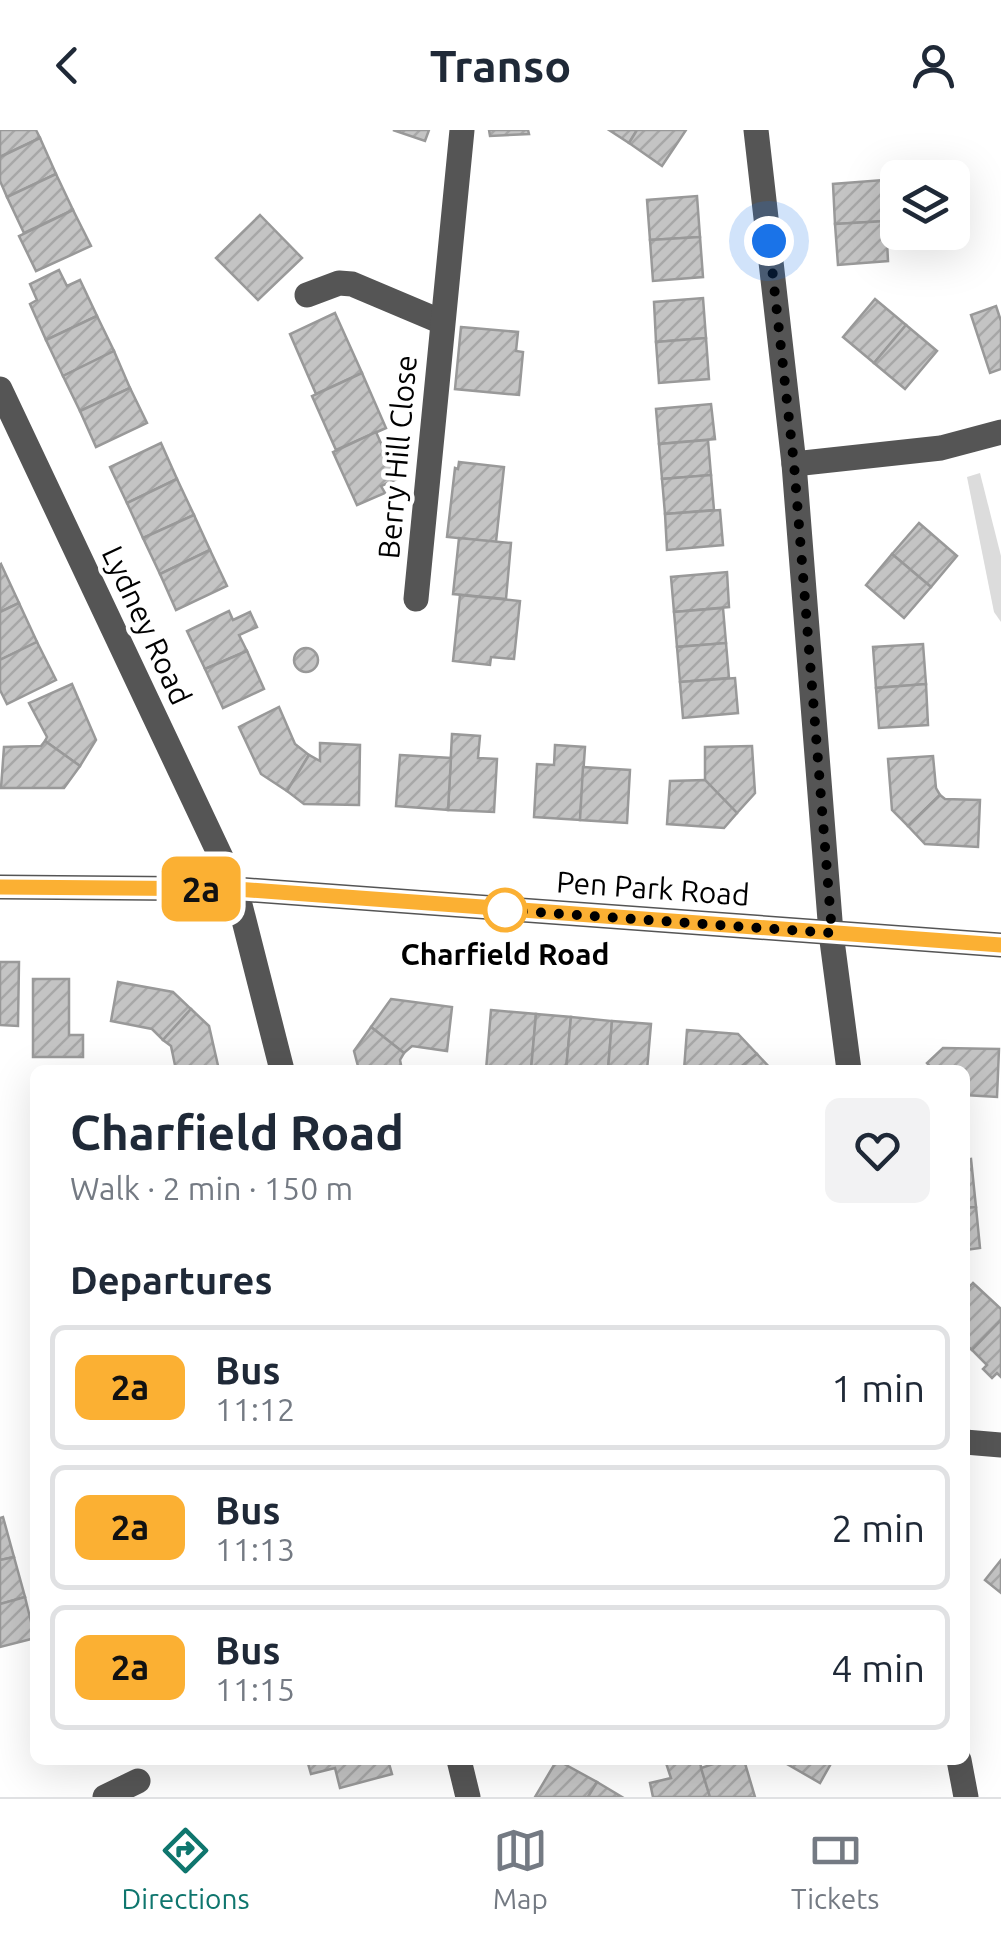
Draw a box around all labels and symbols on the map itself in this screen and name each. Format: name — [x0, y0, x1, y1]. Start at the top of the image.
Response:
your location — [744, 216, 794, 266]
street label: Berry Hill Close — [371, 354, 423, 560]
street label: Lydney Road — [95, 540, 199, 710]
line badge: 2a — [156, 856, 246, 922]
street label: Pen Park Road — [555, 864, 751, 912]
marker: Charfield Road — [484, 889, 526, 931]
place label: Charfield Road — [401, 937, 609, 971]

